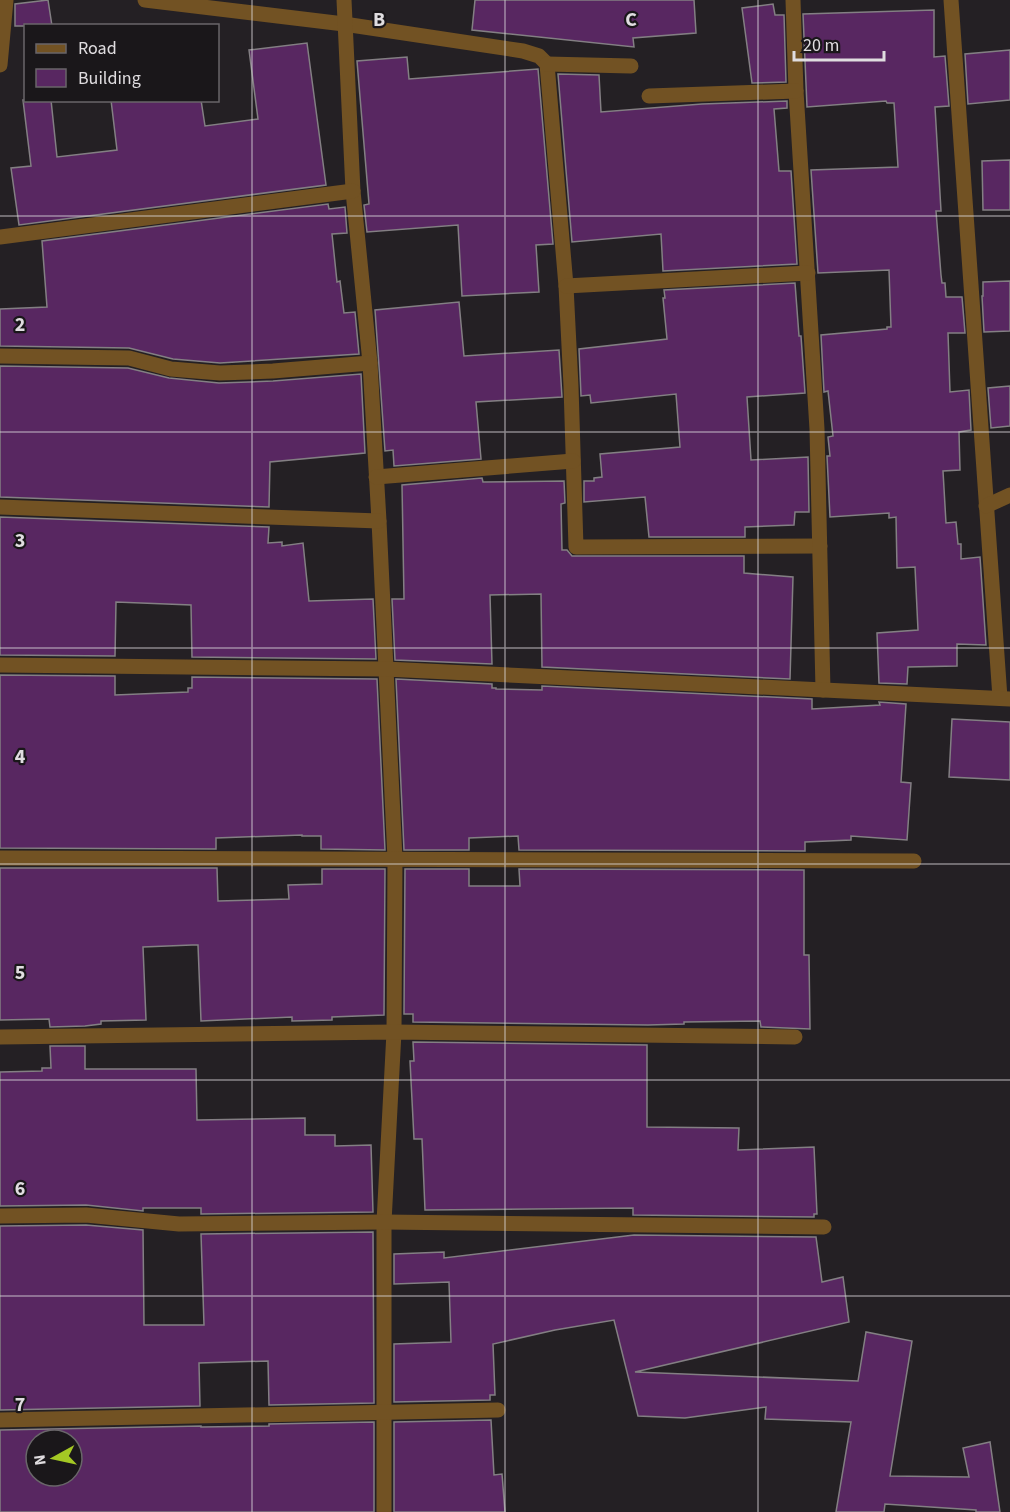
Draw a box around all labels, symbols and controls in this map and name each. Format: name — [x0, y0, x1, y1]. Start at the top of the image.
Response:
text: B — [373, 6, 385, 34]
text: C — [625, 6, 637, 34]
legend — [24, 24, 219, 102]
scale bar — [794, 24, 884, 62]
text: 20 m — [803, 33, 839, 58]
text: Road — [78, 36, 117, 61]
text: Building — [78, 66, 141, 91]
text: 2 — [15, 311, 25, 339]
text: 3 — [15, 527, 25, 555]
text: 4 — [15, 743, 26, 771]
text: 5 — [15, 959, 25, 987]
text: 6 — [15, 1175, 25, 1203]
text: 7 — [15, 1391, 25, 1419]
north arrow — [24, 1428, 84, 1488]
text: N — [29, 1453, 52, 1467]

